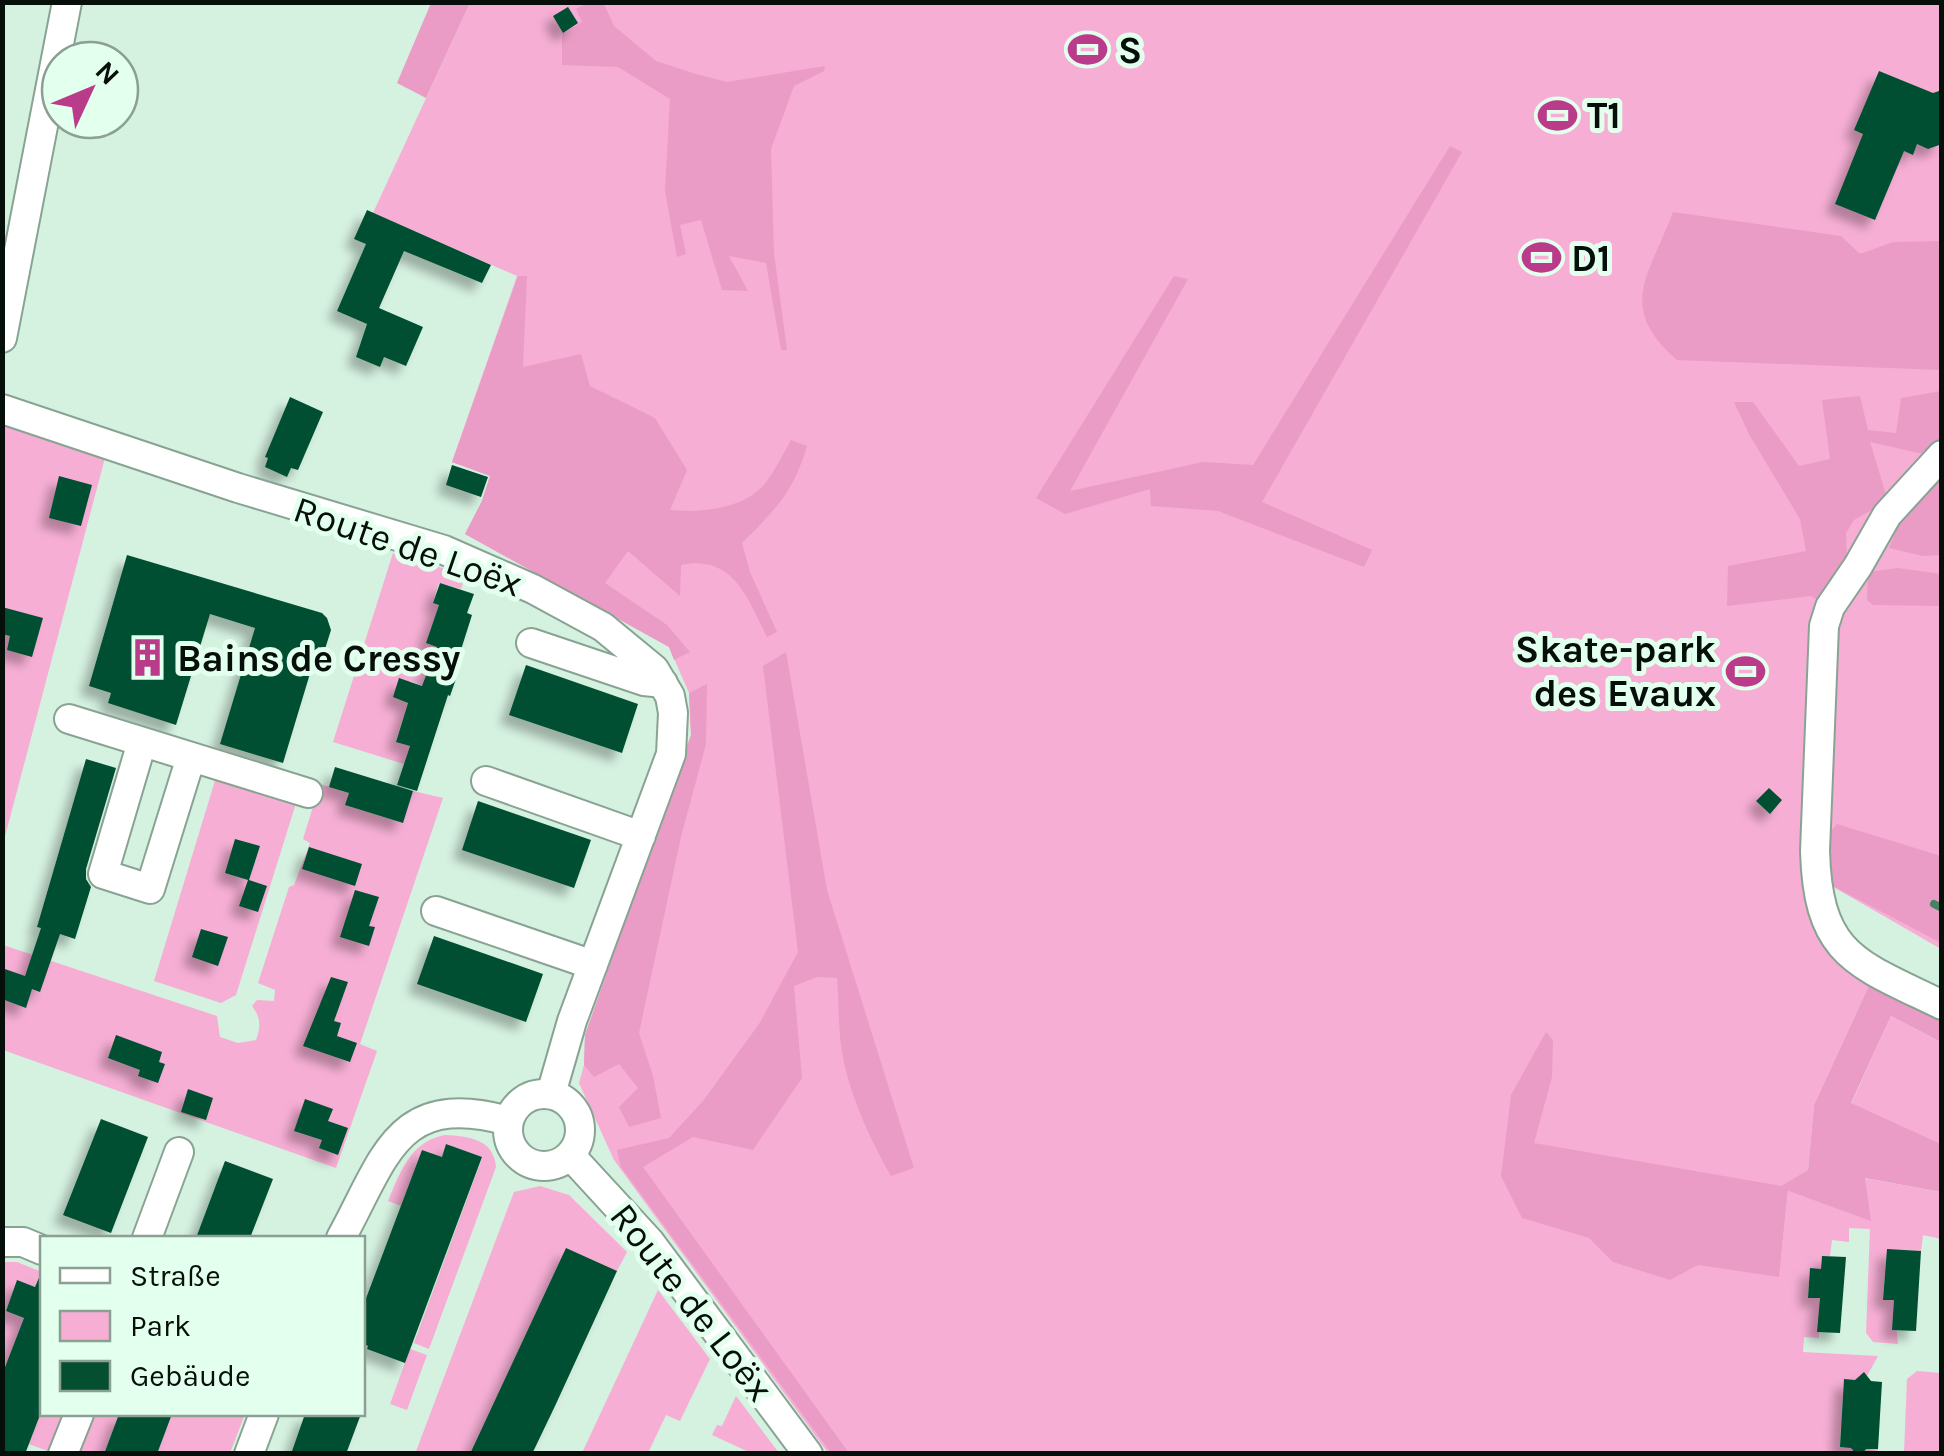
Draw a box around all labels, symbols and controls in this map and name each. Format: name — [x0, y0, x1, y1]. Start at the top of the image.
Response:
place label: S — [1118, 28, 1142, 73]
sports icon: S — [1067, 29, 1109, 71]
north arrow — [40, 40, 140, 140]
text: N — [89, 54, 126, 92]
place label: T1 — [1587, 93, 1621, 138]
sports icon: T1 — [1536, 94, 1578, 136]
place label: D1 — [1571, 236, 1611, 281]
sports icon: D1 — [1520, 237, 1562, 279]
street label: Route de Loëx — [288, 486, 528, 607]
place label: Skate-park des Evaux — [1515, 627, 1716, 716]
place label: Bains de Cressy — [177, 636, 460, 681]
building icon: Bains de Cressy — [126, 637, 168, 679]
sports icon: Skate-park des Evaux — [1725, 650, 1767, 692]
street label: Route de Loëx — [600, 1195, 783, 1410]
legend — [40, 1236, 365, 1416]
text: Straße — [130, 1258, 221, 1294]
text: Park — [130, 1308, 191, 1344]
text: Gebäude — [130, 1358, 250, 1394]

